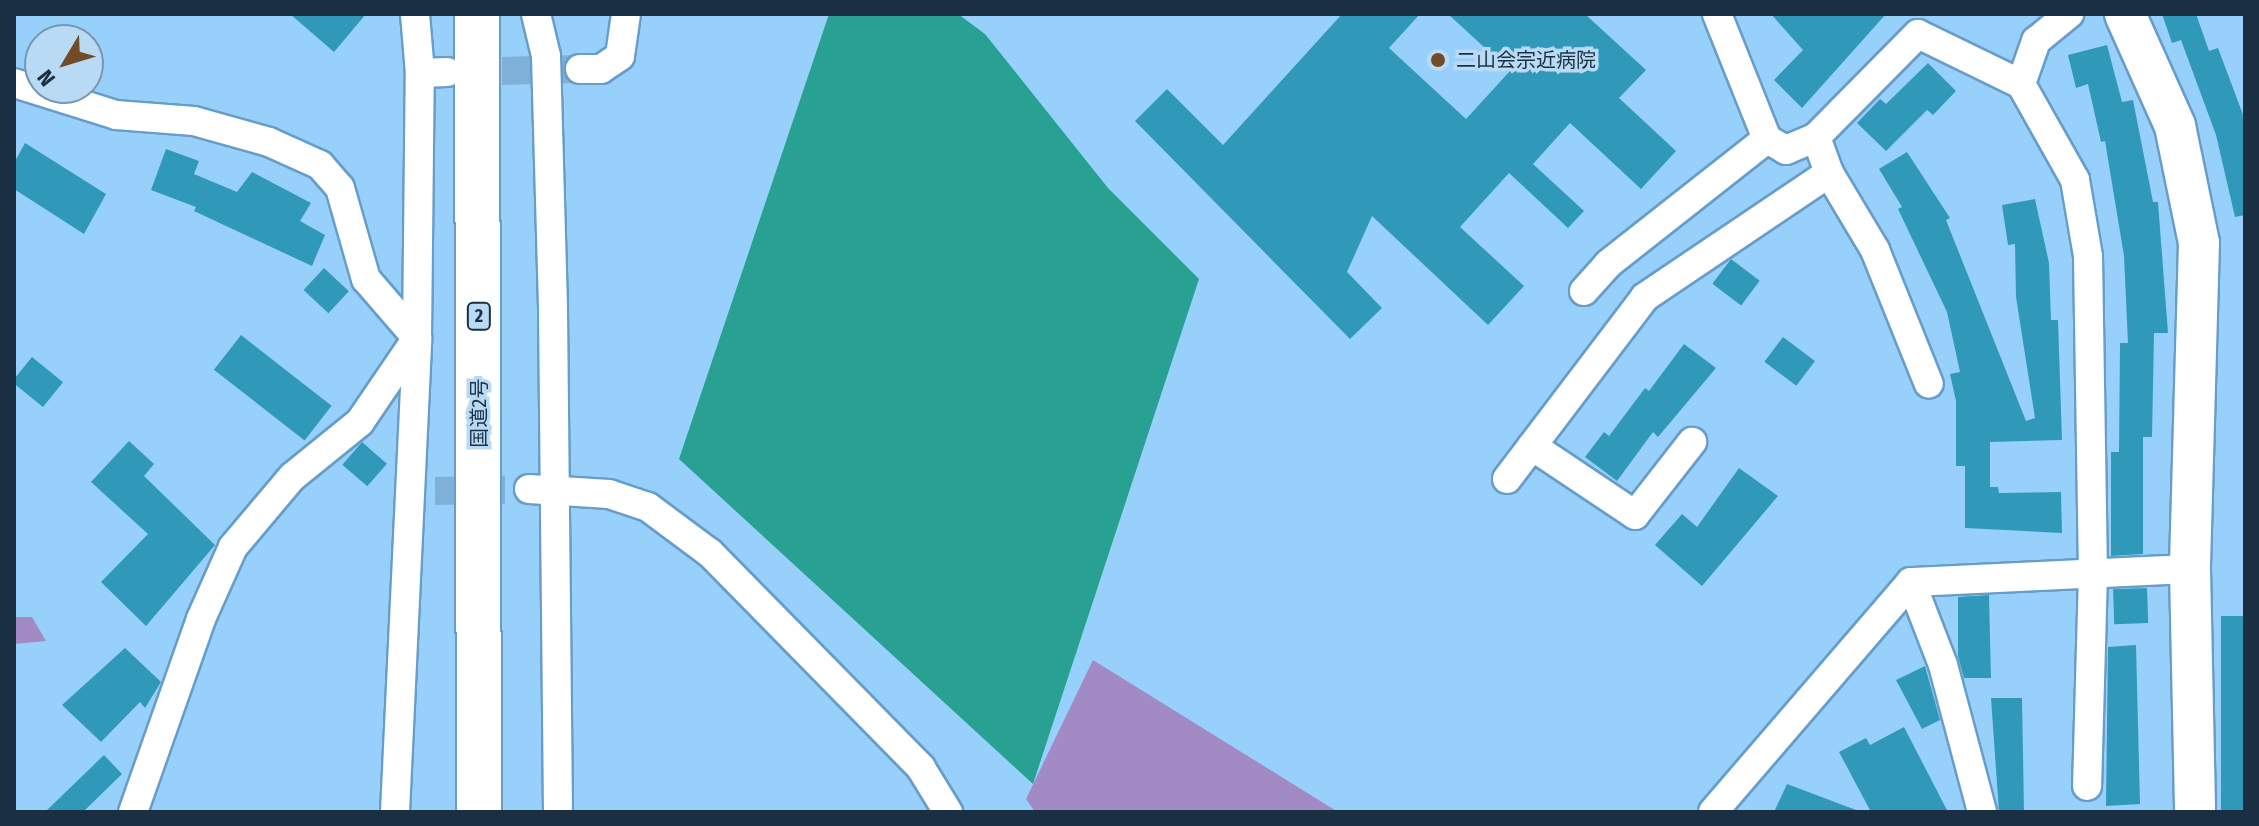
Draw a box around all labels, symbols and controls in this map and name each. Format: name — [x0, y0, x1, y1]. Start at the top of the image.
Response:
north arrow — [24, 24, 104, 104]
place label: 二山会宗近病院 — [1456, 48, 1596, 72]
marker: 二山会宗近病院 — [1427, 49, 1449, 71]
text: N — [32, 64, 61, 91]
road number: 2 — [465, 302, 493, 330]
street label: 国道2号 — [467, 379, 491, 447]

